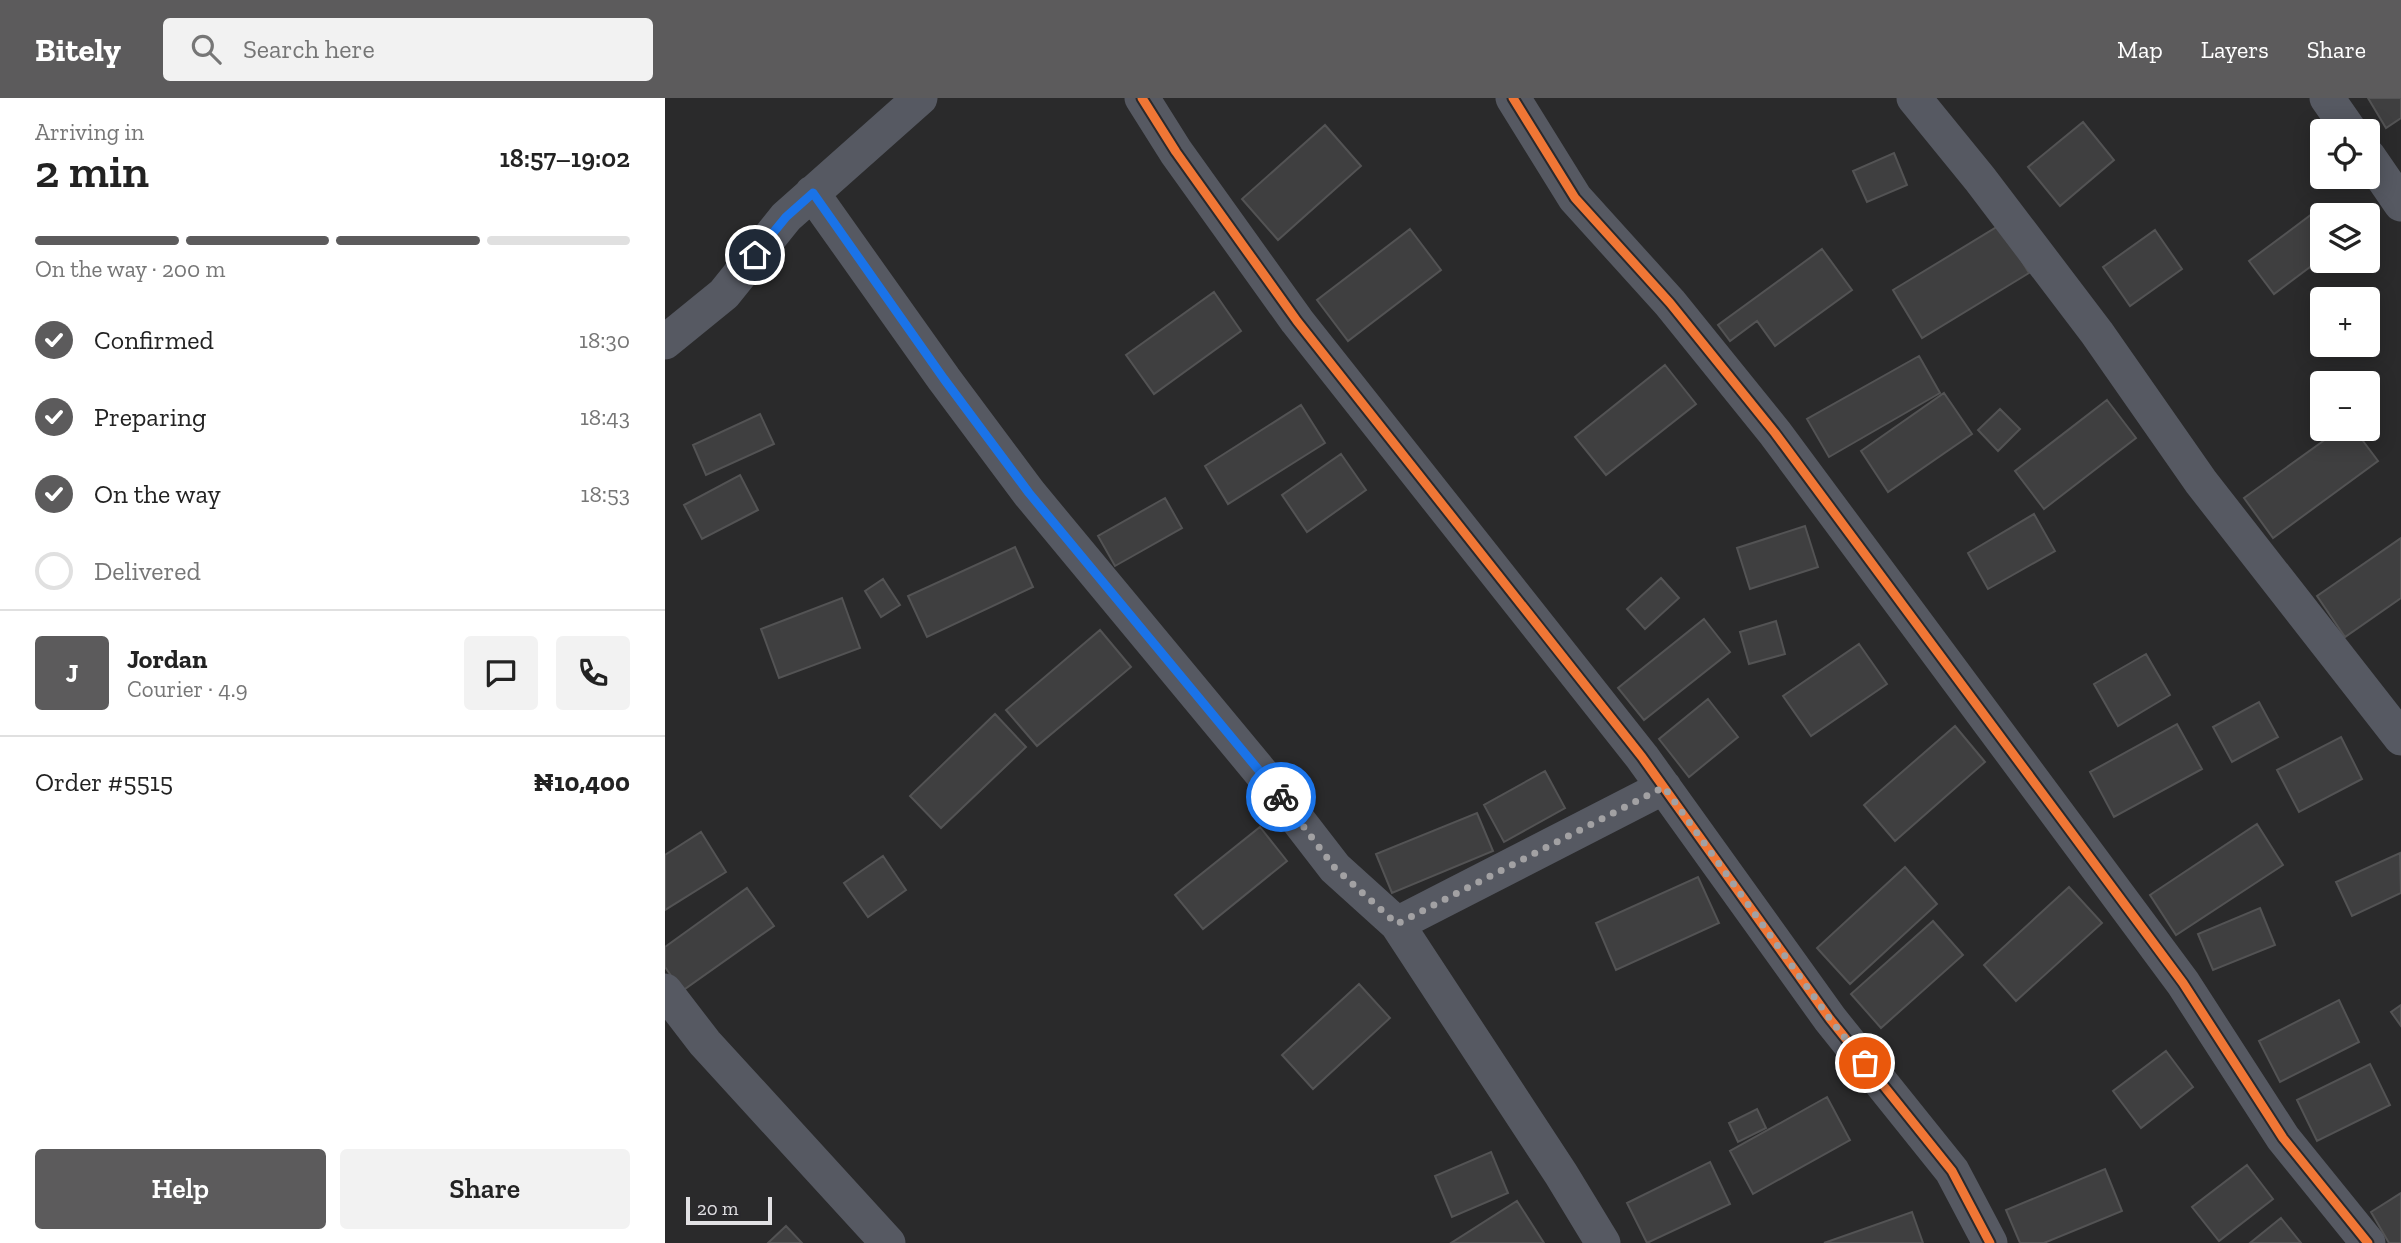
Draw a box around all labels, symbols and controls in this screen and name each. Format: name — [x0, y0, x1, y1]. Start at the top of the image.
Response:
search box — [163, 18, 653, 81]
text: Bitely — [35, 30, 121, 69]
icon: search — [187, 30, 225, 68]
text: Search here — [243, 33, 375, 65]
text: Map — [2117, 35, 2163, 64]
text: Layers — [2201, 35, 2269, 64]
text: Share — [2307, 35, 2366, 64]
text: Arriving in — [35, 118, 144, 146]
map controls — [2310, 119, 2380, 441]
button: locate — [2310, 119, 2380, 189]
text: 18:57–19:02 — [499, 142, 630, 174]
text: 2 min — [35, 144, 149, 199]
button: layers — [2310, 203, 2380, 273]
pin — [725, 225, 785, 285]
icon: home — [736, 236, 774, 274]
text: On the way · 200 m — [35, 255, 225, 283]
button: + — [2310, 287, 2380, 357]
icon: check — [35, 321, 73, 359]
text: Confirmed — [94, 324, 214, 356]
text: 18:30 — [579, 326, 630, 354]
button: − — [2310, 371, 2380, 441]
icon: check — [35, 398, 73, 436]
text: Preparing — [94, 401, 206, 433]
text: 18:43 — [580, 403, 630, 431]
icon: check — [35, 475, 73, 513]
text: On the way — [94, 478, 221, 510]
text: 18:53 — [581, 480, 630, 508]
text: Delivered — [94, 555, 201, 587]
button: chat — [464, 636, 538, 710]
button: phone — [556, 636, 630, 710]
text: Jordan — [127, 643, 207, 675]
text: J — [66, 657, 78, 689]
text: Courier · 4.9 — [127, 675, 248, 703]
courier — [1246, 762, 1316, 832]
text: Order #5515 — [35, 766, 173, 798]
text: ₦10,400 — [534, 766, 630, 798]
icon: bike — [1262, 778, 1300, 816]
pin — [1835, 1033, 1895, 1093]
icon: bag — [1846, 1044, 1884, 1082]
button: Help — [35, 1149, 326, 1229]
button: Share — [340, 1149, 630, 1229]
scale bar — [686, 1194, 772, 1226]
text: 20 m — [697, 1197, 738, 1220]

